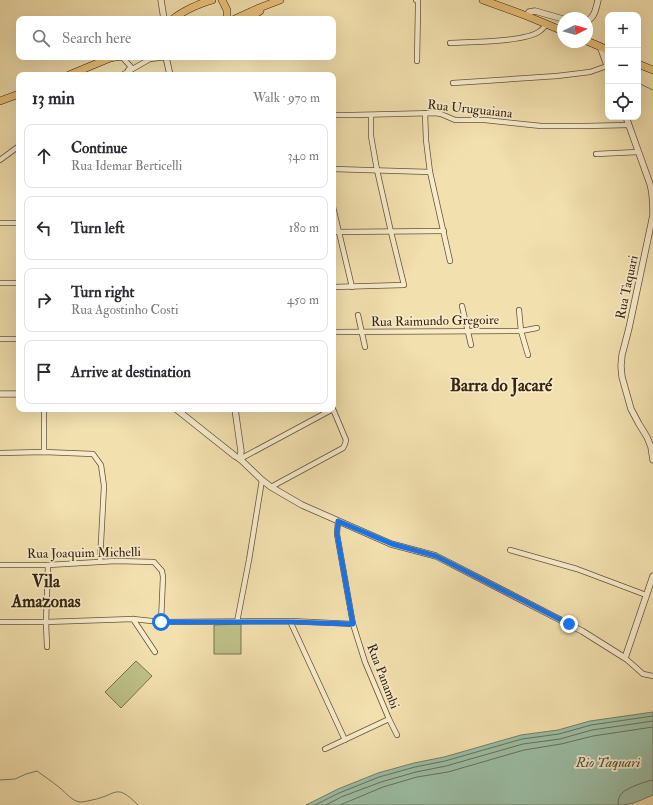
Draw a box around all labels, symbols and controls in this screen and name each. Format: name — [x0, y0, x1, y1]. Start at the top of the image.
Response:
north arrow — [557, 12, 593, 48]
map controls — [605, 12, 641, 120]
button: + — [605, 12, 641, 48]
search box — [16, 16, 336, 60]
icon: search — [30, 27, 52, 49]
text: Search here — [62, 29, 131, 48]
button: − — [605, 48, 641, 84]
button: locate — [605, 84, 641, 120]
text: 13 min — [32, 88, 75, 109]
text: Walk · 970 m — [253, 90, 320, 106]
street label: Rua Uruguaiana — [427, 97, 514, 121]
text: Continue — [71, 139, 127, 158]
icon: ahead — [33, 145, 55, 167]
text: 340 m — [288, 148, 319, 164]
text: Rua Idemar Berticelli — [71, 158, 182, 174]
icon: left — [33, 217, 55, 239]
text: Turn left — [71, 219, 125, 238]
text: 180 m — [289, 220, 319, 236]
street label: Rua Taquari — [612, 253, 642, 321]
text: Turn right — [71, 283, 134, 302]
icon: right — [33, 289, 55, 311]
text: 450 m — [287, 292, 319, 308]
text: Rua Agostinho Costi — [71, 302, 178, 318]
street label: Rua Raimundo Gregoire — [371, 312, 500, 330]
icon: arrive — [33, 361, 55, 383]
text: Arrive at destination — [71, 363, 191, 382]
district label: Barra do Jacaré — [450, 375, 553, 397]
street label: Rua Joaquim Michelli — [27, 544, 142, 562]
district label: Vila Amazonas — [11, 571, 81, 612]
route start — [152, 613, 170, 631]
route end — [560, 615, 578, 633]
street label: Rua Panambi — [363, 642, 403, 712]
water label: Rio Taquari — [575, 754, 641, 771]

